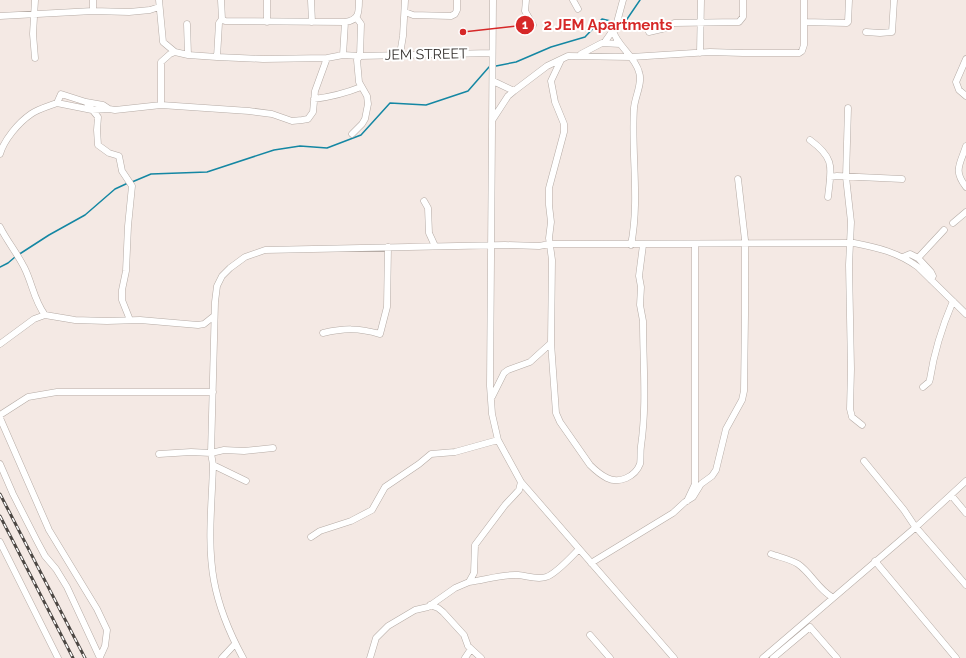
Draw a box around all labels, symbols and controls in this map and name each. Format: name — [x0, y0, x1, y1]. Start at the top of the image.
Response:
callout: 2 JEM Apartments — [515, 11, 681, 38]
text: 2 JEM Apartments — [543, 16, 673, 34]
text: 1 — [522, 18, 528, 32]
street label: JEM STREET — [384, 45, 468, 63]

